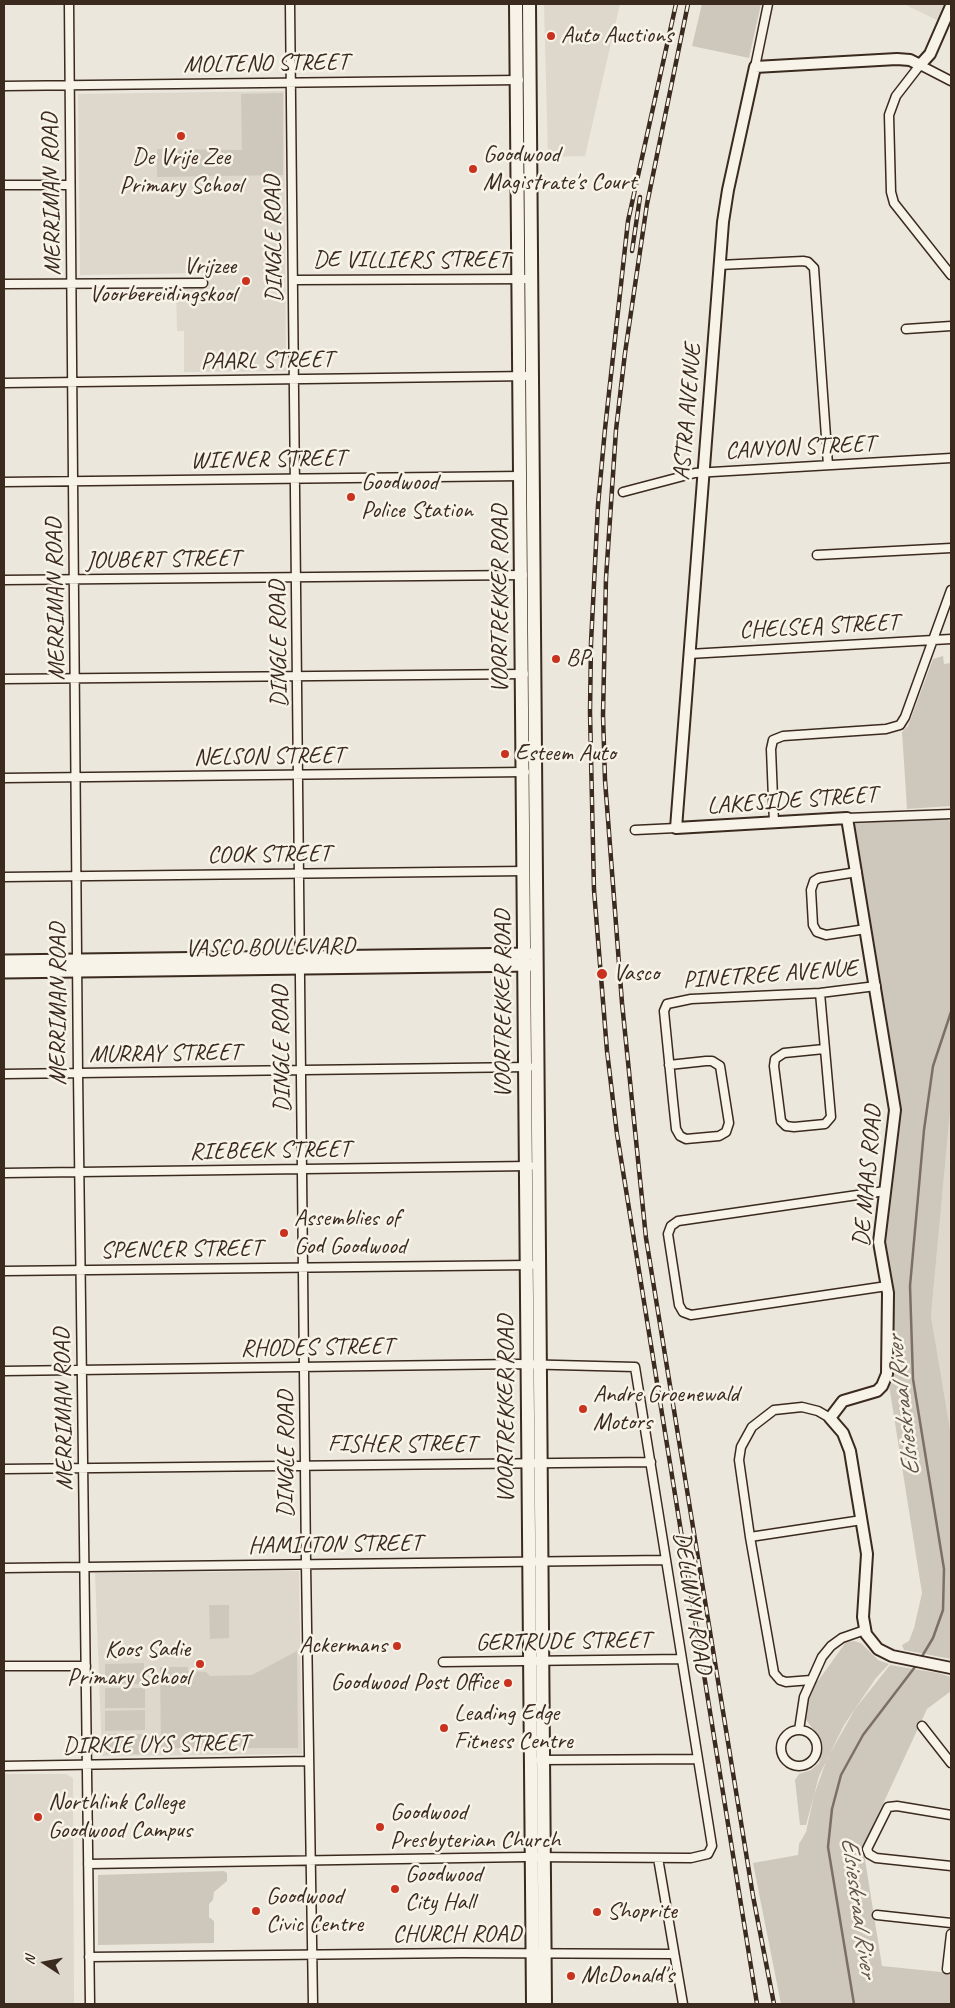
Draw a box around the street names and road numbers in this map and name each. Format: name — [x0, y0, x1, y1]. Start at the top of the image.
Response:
street label: MOLTENO STREET — [183, 48, 349, 80]
street label: MERRIMAN ROAD — [36, 112, 68, 276]
street label: DINGLE ROAD — [258, 175, 290, 303]
street label: DE VILLIERS STREET — [313, 247, 509, 275]
street label: ASTRA AVENUE — [668, 343, 708, 481]
street label: PAARL STREET — [200, 345, 334, 377]
street label: CANYON STREET — [724, 430, 876, 466]
street label: WIENER STREET — [190, 444, 346, 476]
street label: VOORTREKKER ROAD — [487, 505, 515, 693]
street label: MERRIMAN ROAD — [40, 517, 72, 681]
street label: JOUBERT STREET — [86, 544, 240, 576]
street label: DINGLE ROAD — [263, 580, 295, 708]
street label: CHELSEA STREET — [738, 608, 900, 646]
street label: NELSON STREET — [194, 741, 344, 773]
street label: LAKESIDE STREET — [706, 781, 878, 821]
street label: COOK STREET — [207, 840, 331, 870]
street label: VOORTREKKER ROAD — [490, 910, 518, 1098]
street label: MERRIMAN ROAD — [45, 923, 73, 1085]
street label: VASCO BOULEVARD — [185, 932, 355, 964]
street label: PINETREE AVENUE — [682, 955, 858, 995]
street label: DINGLE ROAD — [266, 985, 298, 1113]
street label: MURRAY STREET — [89, 1038, 241, 1070]
street label: DE MAAS ROAD — [847, 1104, 889, 1248]
street label: RIEBEEK STREET — [189, 1135, 351, 1167]
street label: SPENCER STREET — [100, 1234, 262, 1266]
street label: VOORTREKKER ROAD — [493, 1315, 521, 1503]
street label: MERRIMAN ROAD — [48, 1327, 80, 1491]
street label: RHODES STREET — [240, 1332, 394, 1364]
street label: DINGLE ROAD — [273, 1390, 301, 1518]
street label: FISHER STREET — [328, 1431, 476, 1459]
street label: HAMILTON STREET — [248, 1529, 422, 1561]
street label: DELLWYN ROAD — [667, 1530, 717, 1676]
street label: GERTRUDE STREET — [475, 1626, 651, 1658]
street label: DIRKIE UYS STREET — [63, 1729, 249, 1761]
street label: CHURCH ROAD — [393, 1921, 521, 1949]

